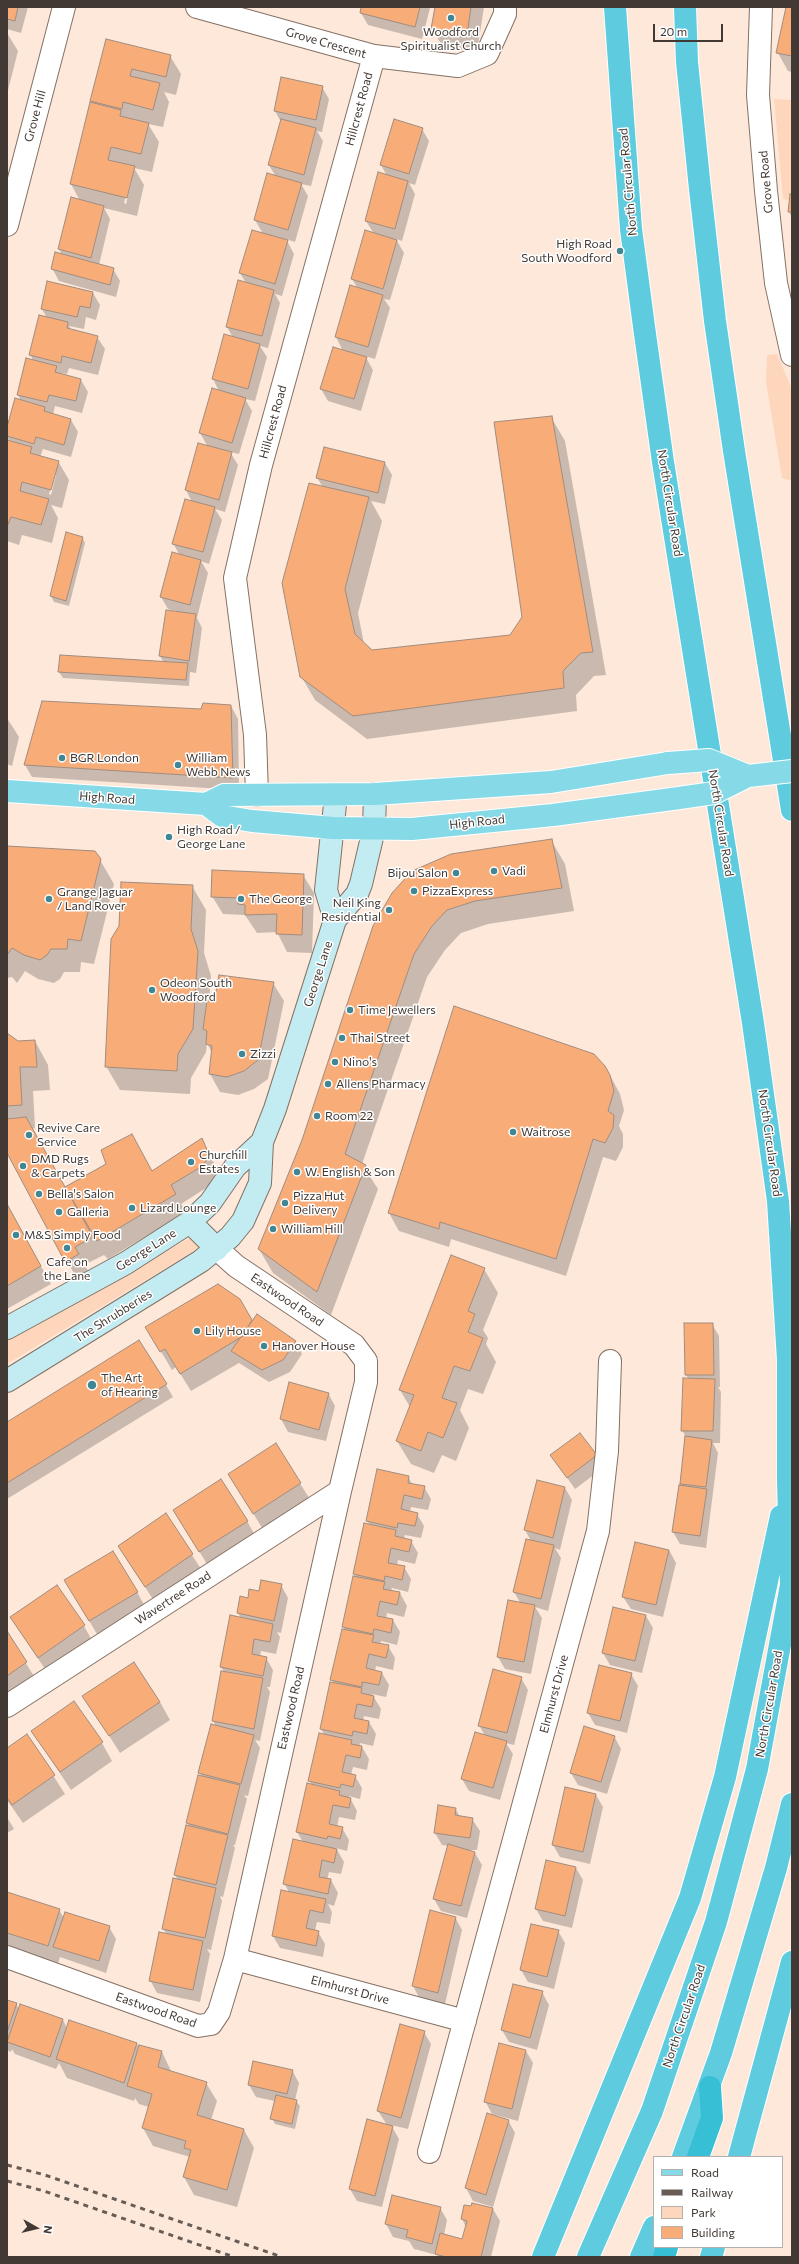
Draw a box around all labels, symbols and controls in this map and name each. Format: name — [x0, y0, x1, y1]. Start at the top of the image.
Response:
marker: Woodford Spiritualist Church — [446, 13, 456, 23]
scale bar — [655, 16, 725, 42]
text: 20 m — [660, 24, 687, 38]
street label: Grove Crescent — [284, 25, 368, 61]
place label: Woodford Spiritualist Church — [401, 25, 501, 53]
street label: Hillcrest Road — [342, 71, 376, 147]
street label: Grove Hill — [21, 88, 49, 144]
street label: North Circular Road — [616, 128, 640, 236]
street label: Grove Road — [756, 150, 776, 214]
place label: High Road South Woodford — [521, 237, 612, 265]
marker: High Road South Woodford — [615, 246, 625, 256]
street label: Hillcrest Road — [256, 384, 290, 460]
street label: North Circular Road — [654, 449, 686, 557]
place label: BGR London — [70, 751, 139, 765]
place label: William Webb News — [186, 751, 250, 779]
marker: BGR London — [57, 753, 67, 763]
marker: William Webb News — [173, 760, 183, 770]
street label: North Circular Road — [705, 769, 737, 877]
street label: High Road — [79, 789, 135, 807]
street label: High Road — [449, 812, 505, 832]
place label: High Road / George Lane — [177, 823, 245, 851]
marker: High Road / George Lane — [164, 832, 174, 842]
place label: Vadi — [502, 864, 526, 878]
place label: Bijou Salon — [388, 866, 448, 880]
marker: Vadi — [489, 866, 499, 876]
marker: Bijou Salon — [451, 868, 461, 878]
place label: PizzaExpress — [422, 884, 493, 898]
place label: Grange Jaguar / Land Rover — [57, 885, 133, 913]
marker: PizzaExpress — [409, 886, 419, 896]
place label: The George — [249, 892, 312, 906]
marker: Grange Jaguar / Land Rover — [44, 894, 54, 904]
marker: The George — [236, 894, 246, 904]
place label: Neil King Residential — [321, 896, 381, 924]
marker: Neil King Residential — [384, 905, 394, 915]
street label: George Lane — [301, 939, 335, 1009]
place label: Odeon South Woodford — [160, 976, 232, 1004]
marker: Odeon South Woodford — [147, 985, 157, 995]
place label: Time Jewellers — [358, 1003, 436, 1017]
marker: Time Jewellers — [345, 1005, 355, 1015]
place label: Thai Street — [350, 1031, 410, 1045]
marker: Thai Street — [337, 1033, 347, 1043]
place label: Zizzi — [250, 1047, 276, 1061]
marker: Zizzi — [237, 1049, 247, 1059]
place label: Nino's — [343, 1055, 377, 1069]
marker: Nino's — [330, 1057, 340, 1067]
place label: Allens Pharmacy — [336, 1077, 426, 1091]
marker: Allens Pharmacy — [323, 1079, 333, 1089]
street label: North Circular Road — [755, 1088, 785, 1198]
place label: Room 22 — [325, 1109, 373, 1123]
marker: Room 22 — [312, 1111, 322, 1121]
place label: Revive Care Service — [37, 1121, 100, 1149]
place label: Waitrose — [521, 1125, 570, 1139]
marker: Waitrose — [508, 1127, 518, 1137]
marker: Revive Care Service — [24, 1130, 34, 1140]
place label: Churchill Estates — [199, 1148, 247, 1176]
place label: DMD Rugs & Carpets — [31, 1152, 89, 1180]
marker: Churchill Estates — [186, 1157, 196, 1167]
marker: DMD Rugs & Carpets — [18, 1161, 28, 1171]
place label: W. English & Son — [305, 1165, 395, 1179]
marker: W. English & Son — [292, 1167, 302, 1177]
place label: Bella's Salon — [47, 1187, 114, 1201]
marker: Bella's Salon — [34, 1189, 44, 1199]
place label: Pizza Hut Delivery — [293, 1189, 345, 1217]
marker: Pizza Hut Delivery — [280, 1198, 290, 1208]
place label: Lizard Lounge — [140, 1201, 216, 1215]
marker: Lizard Lounge — [127, 1203, 137, 1213]
place label: Galleria — [67, 1205, 109, 1219]
marker: Galleria — [54, 1207, 64, 1217]
place label: William Hill — [281, 1222, 343, 1236]
marker: William Hill — [268, 1224, 278, 1234]
street label: George Lane — [113, 1226, 179, 1274]
place label: M&S Simply Food — [24, 1228, 121, 1242]
marker: M&S Simply Food — [11, 1230, 21, 1240]
marker: Cafe on the Lane — [62, 1243, 72, 1253]
place label: Cafe on the Lane — [44, 1255, 90, 1283]
street label: Eastwood Road — [248, 1270, 326, 1330]
street label: The Shrubberies — [72, 1286, 154, 1346]
place label: Lily House — [205, 1324, 261, 1338]
marker: Lily House — [192, 1326, 202, 1336]
place label: Hanover House — [272, 1339, 355, 1353]
marker: Hanover House — [259, 1341, 269, 1351]
place label: The Art of Hearing — [101, 1371, 158, 1399]
marker: The Art of Hearing — [86, 1379, 98, 1391]
street label: Wavertree Road — [132, 1568, 214, 1628]
street label: North Circular Road — [753, 1650, 785, 1758]
street label: Elmhurst Drive — [537, 1653, 571, 1735]
street label: Eastwood Road — [274, 1665, 308, 1751]
street label: North Circular Road — [660, 1963, 708, 2069]
street label: Elmhurst Drive — [309, 1973, 391, 2007]
street label: Eastwood Road — [114, 1989, 198, 2031]
legend — [653, 2156, 783, 2248]
text: Road — [691, 2165, 719, 2179]
text: Railway — [691, 2185, 733, 2199]
text: Park — [691, 2205, 716, 2219]
north arrow — [16, 2208, 56, 2248]
text: N — [41, 2225, 55, 2235]
text: Building — [691, 2225, 735, 2239]

